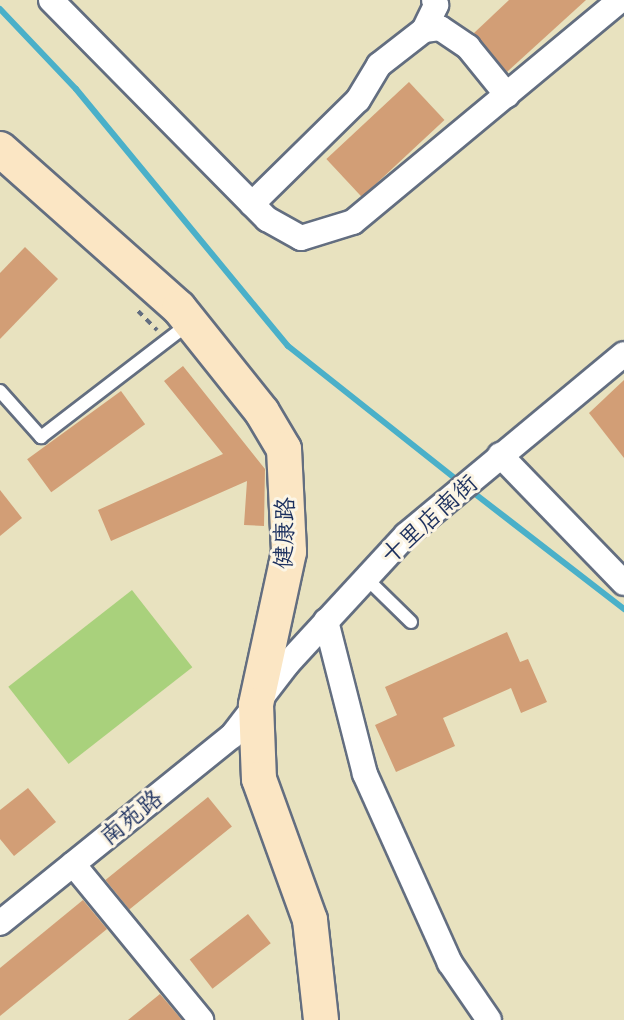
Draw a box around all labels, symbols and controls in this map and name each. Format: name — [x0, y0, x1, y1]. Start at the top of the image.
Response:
street label: 十里店南街 — [375, 468, 483, 570]
street label: 健康路 — [268, 497, 300, 569]
street label: 南苑路 — [94, 783, 168, 851]

